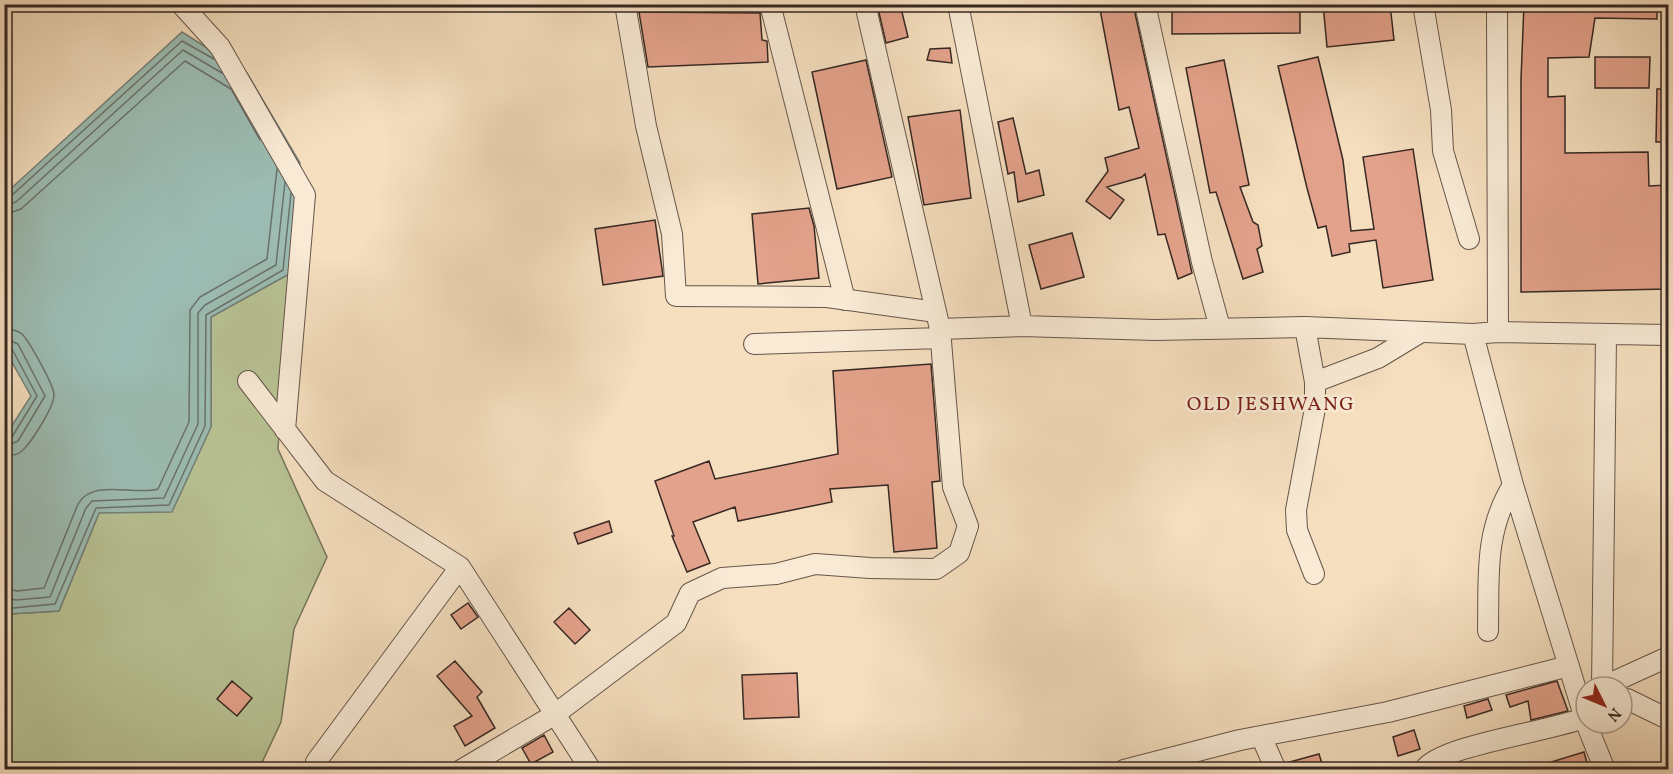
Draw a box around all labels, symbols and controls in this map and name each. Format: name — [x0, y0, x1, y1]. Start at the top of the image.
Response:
district label: OLD JESHWANG — [1187, 391, 1355, 419]
north arrow — [1574, 675, 1634, 735]
text: N — [1601, 702, 1626, 726]

